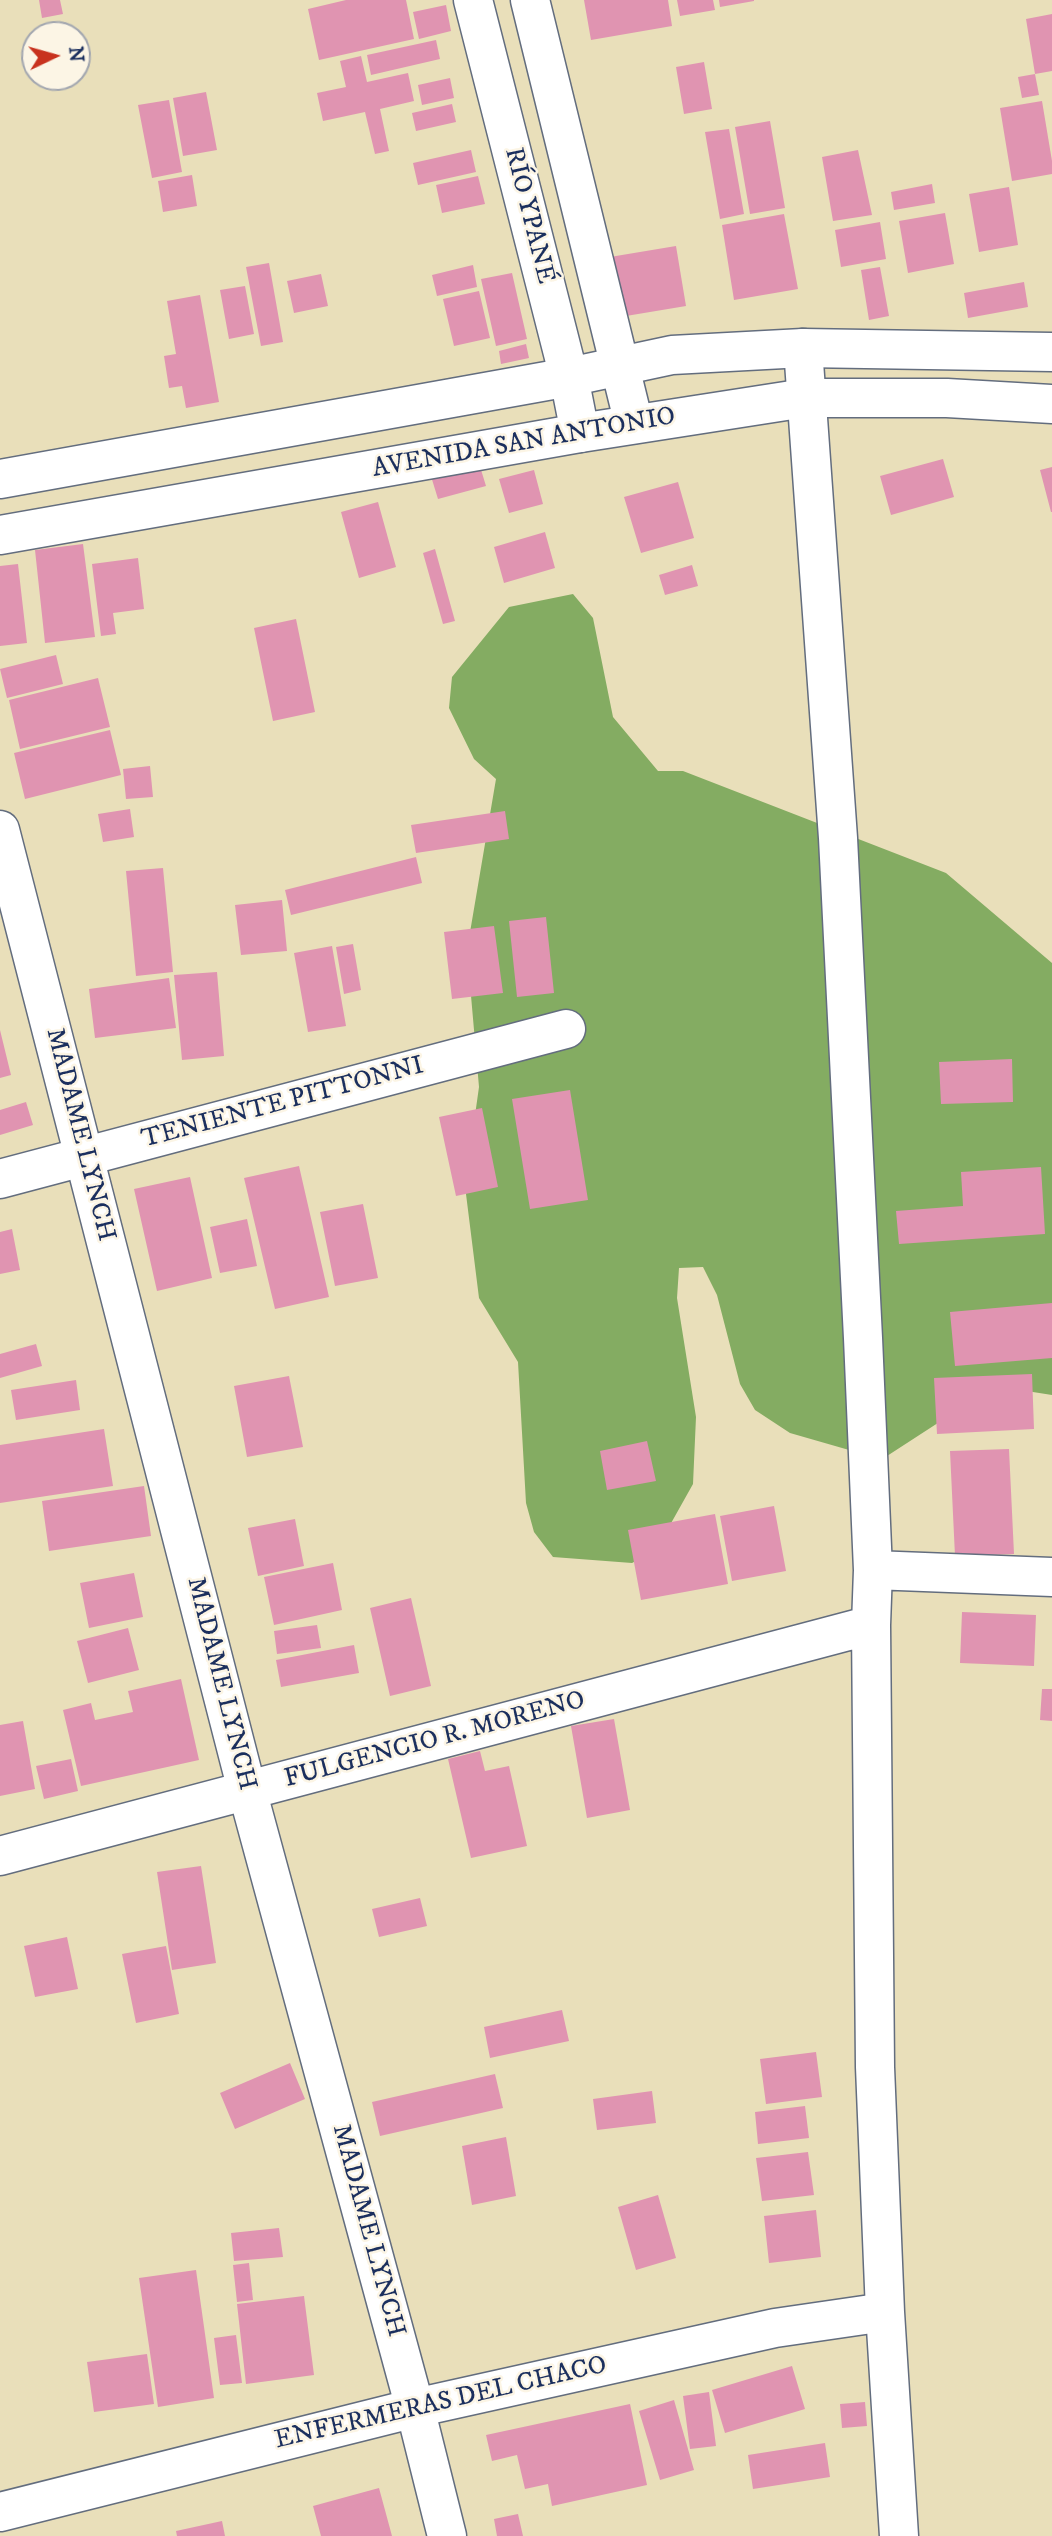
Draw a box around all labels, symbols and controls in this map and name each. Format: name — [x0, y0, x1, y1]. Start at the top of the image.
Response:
north arrow — [21, 21, 91, 91]
text: N — [63, 46, 88, 63]
street label: RÍO YPANÉ — [496, 145, 560, 287]
street label: AVENIDA SAN ANTONIO — [370, 402, 678, 486]
street label: MADAME LYNCH — [37, 1025, 121, 1245]
street label: TENIENTE PITTONNI — [139, 1051, 427, 1157]
street label: MADAME LYNCH — [178, 1574, 262, 1794]
street label: FULGENCIO R. MORENO — [281, 1686, 589, 1796]
street label: MADAME LYNCH — [324, 2121, 410, 2341]
street label: ENFERMERAS DEL CHACO — [272, 2351, 610, 2457]

